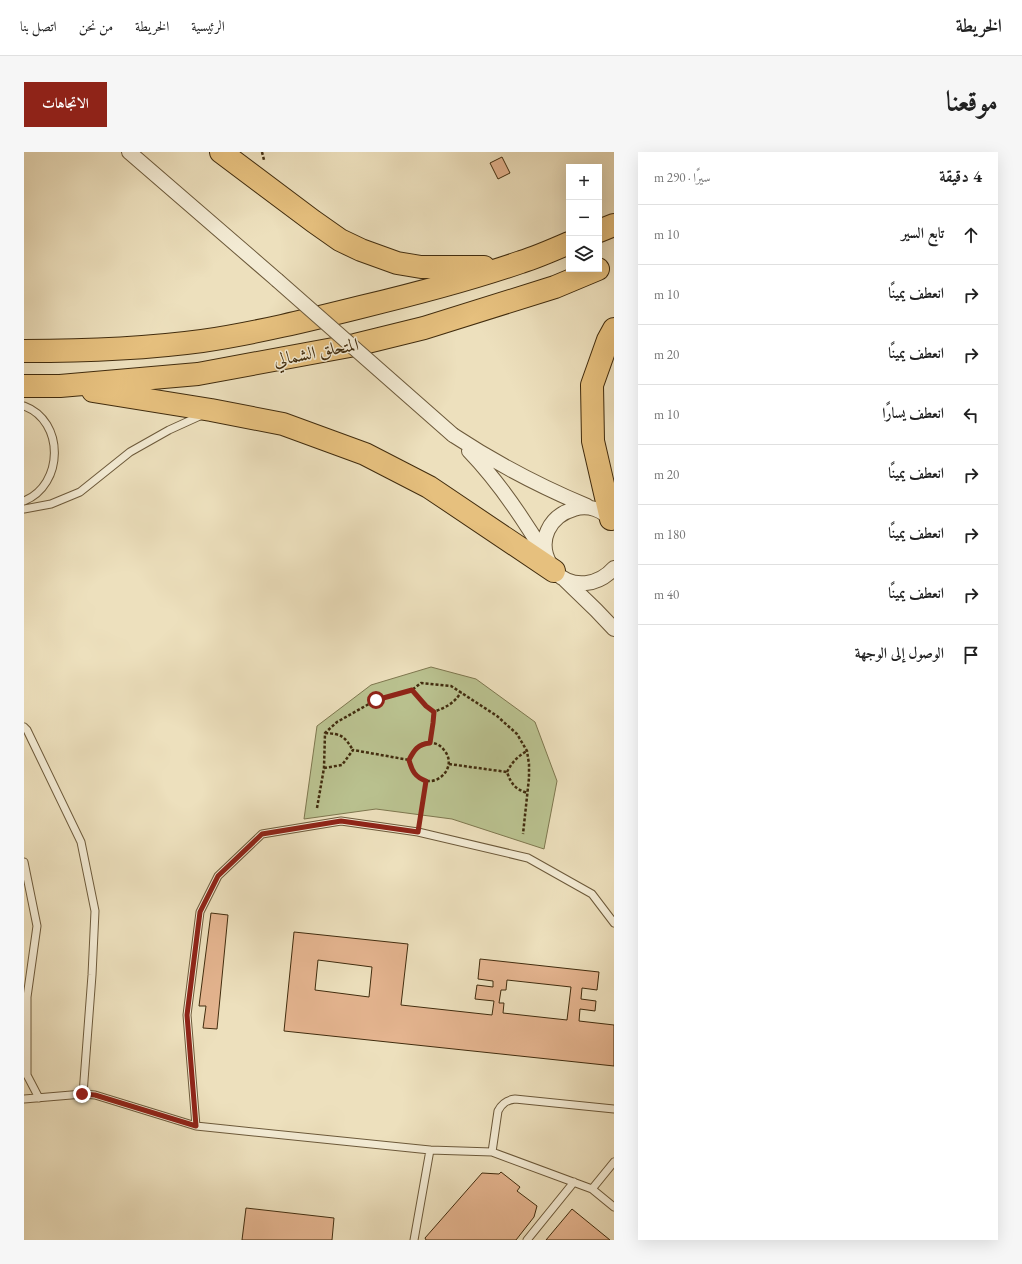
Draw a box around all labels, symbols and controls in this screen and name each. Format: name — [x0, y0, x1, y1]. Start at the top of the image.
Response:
text: الخريطة — [956, 13, 1002, 38]
text: اتصل بنا — [20, 17, 57, 35]
text: من نحن — [79, 17, 113, 35]
text: الخريطة — [135, 17, 169, 35]
text: الرئيسية — [191, 17, 225, 35]
button: الاتجاهات — [24, 82, 107, 127]
text: موقعنا — [946, 83, 998, 119]
map controls — [566, 164, 602, 272]
button: + — [566, 164, 602, 200]
text: 4 دقيقة — [939, 165, 982, 187]
text: سيرًا · 290 m — [654, 169, 711, 186]
button: − — [566, 200, 602, 236]
text: تابع السير — [901, 223, 944, 242]
icon: ahead — [960, 224, 982, 246]
text: 10 m — [654, 226, 679, 243]
button: layers — [566, 236, 602, 272]
text: انعطف يمينًا — [888, 283, 944, 302]
icon: right — [960, 284, 982, 306]
text: 10 m — [654, 286, 679, 303]
street label: المتحلق الشمالي — [271, 332, 361, 375]
text: انعطف يمينًا — [888, 343, 944, 362]
icon: right — [960, 344, 982, 366]
text: 20 m — [654, 346, 679, 363]
text: انعطف يسارًا — [882, 403, 944, 422]
icon: left — [960, 404, 982, 426]
text: 10 m — [654, 406, 679, 423]
text: انعطف يمينًا — [888, 463, 944, 482]
icon: right — [960, 464, 982, 486]
text: 20 m — [654, 466, 679, 483]
text: انعطف يمينًا — [888, 523, 944, 542]
icon: right — [960, 524, 982, 546]
text: 180 m — [654, 526, 685, 543]
text: انعطف يمينًا — [888, 583, 944, 602]
icon: right — [960, 584, 982, 606]
text: 40 m — [654, 586, 679, 603]
text: الوصول إلى الوجهة — [855, 643, 944, 662]
icon: arrive — [960, 644, 982, 666]
route start — [367, 691, 385, 709]
route end — [73, 1085, 91, 1103]

